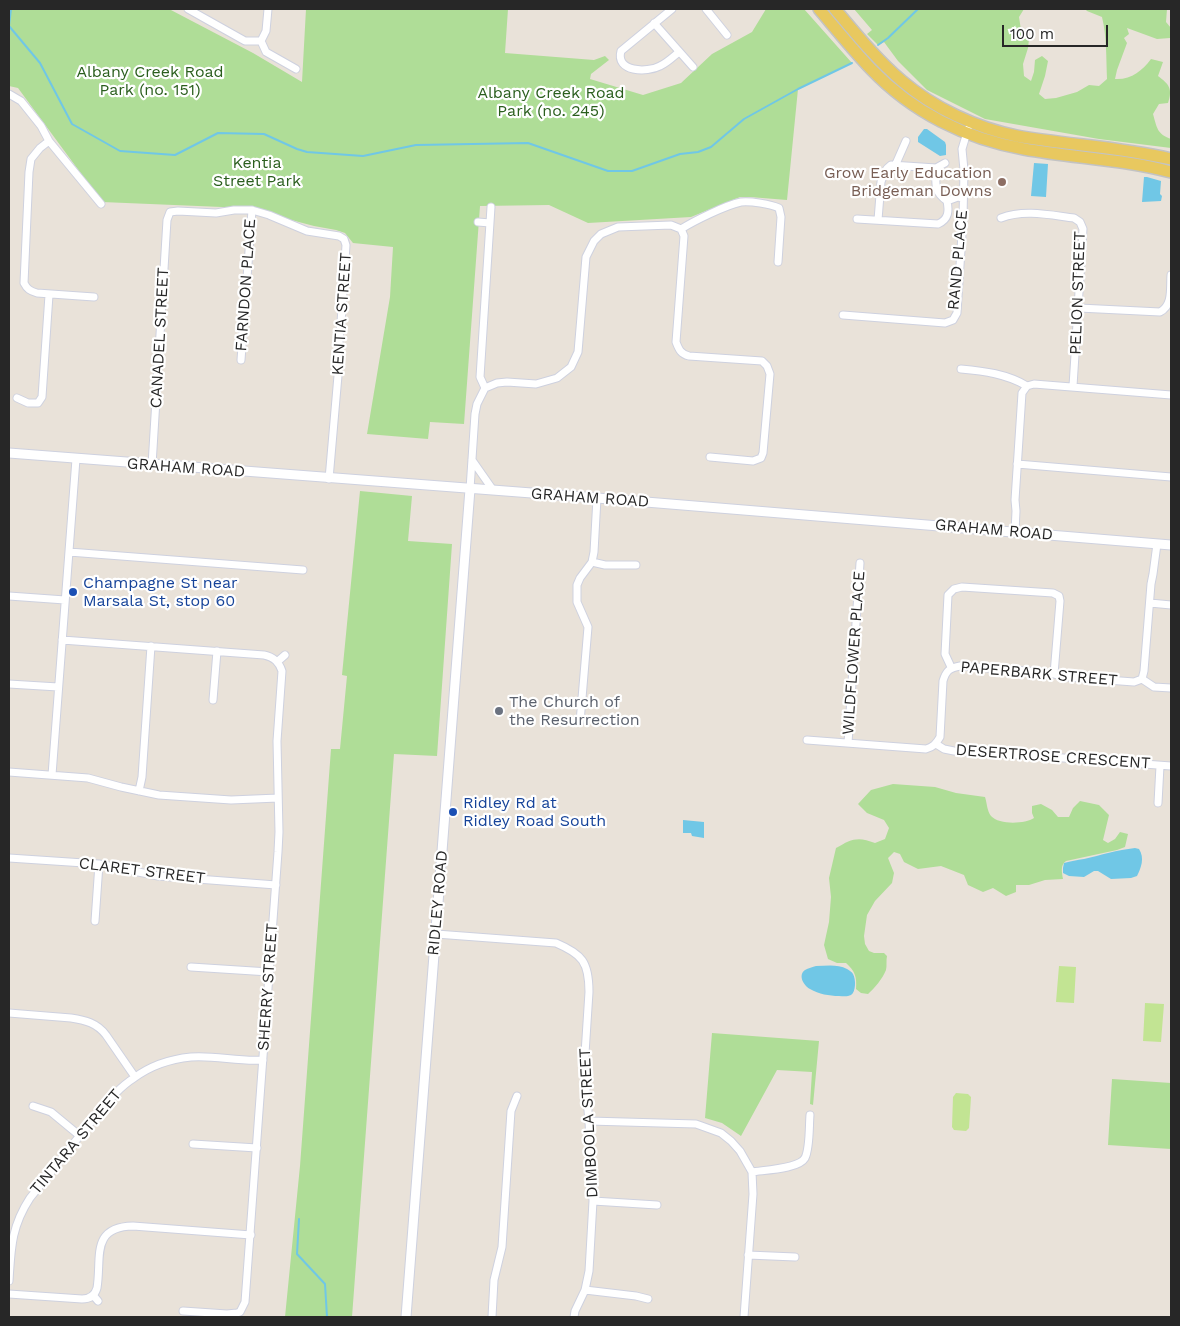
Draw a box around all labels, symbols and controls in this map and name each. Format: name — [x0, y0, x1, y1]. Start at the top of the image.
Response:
scale bar — [1005, 15, 1111, 47]
text: 100 m — [1010, 25, 1054, 43]
park label: Albany Creek Road Park (no. 151) — [76, 62, 224, 100]
park label: Albany Creek Road Park (no. 245) — [477, 83, 625, 121]
park label: Kentia Street Park — [213, 153, 301, 191]
place label: Grow Early Education Bridgeman Downs — [824, 163, 992, 201]
marker: Grow Early Education Bridgeman Downs — [996, 176, 1008, 188]
street label: RAND PLACE — [944, 209, 972, 311]
street label: FARNDON PLACE — [232, 218, 260, 352]
street label: PELION STREET — [1066, 231, 1090, 355]
street label: KENTIA STREET — [328, 252, 356, 376]
street label: CANADEL STREET — [147, 267, 173, 409]
street label: GRAHAM ROAD — [126, 454, 246, 482]
street label: GRAHAM ROAD — [530, 484, 650, 512]
street label: GRAHAM ROAD — [934, 515, 1054, 545]
street label: WILDFLOWER PLACE — [839, 570, 869, 736]
place label: Champagne St near Marsala St, stop 60 — [83, 573, 238, 611]
marker: Champagne St near Marsala St, stop 60 — [67, 586, 79, 598]
street label: PAPERBARK STREET — [960, 658, 1118, 690]
place label: The Church of the Resurrection — [509, 692, 640, 730]
marker: The Church of the Resurrection — [493, 705, 505, 717]
street label: DESERTROSE CRESCENT — [955, 741, 1151, 773]
place label: Ridley Rd at Ridley Road South — [463, 793, 606, 831]
marker: Ridley Rd at Ridley Road South — [447, 806, 459, 818]
street label: RIDLEY ROAD — [424, 850, 452, 956]
street label: CLARET STREET — [78, 854, 206, 888]
street label: SHERRY STREET — [254, 923, 282, 1051]
street label: DIMBOOLA STREET — [575, 1048, 603, 1198]
street label: TINTARA STREET — [26, 1085, 126, 1199]

